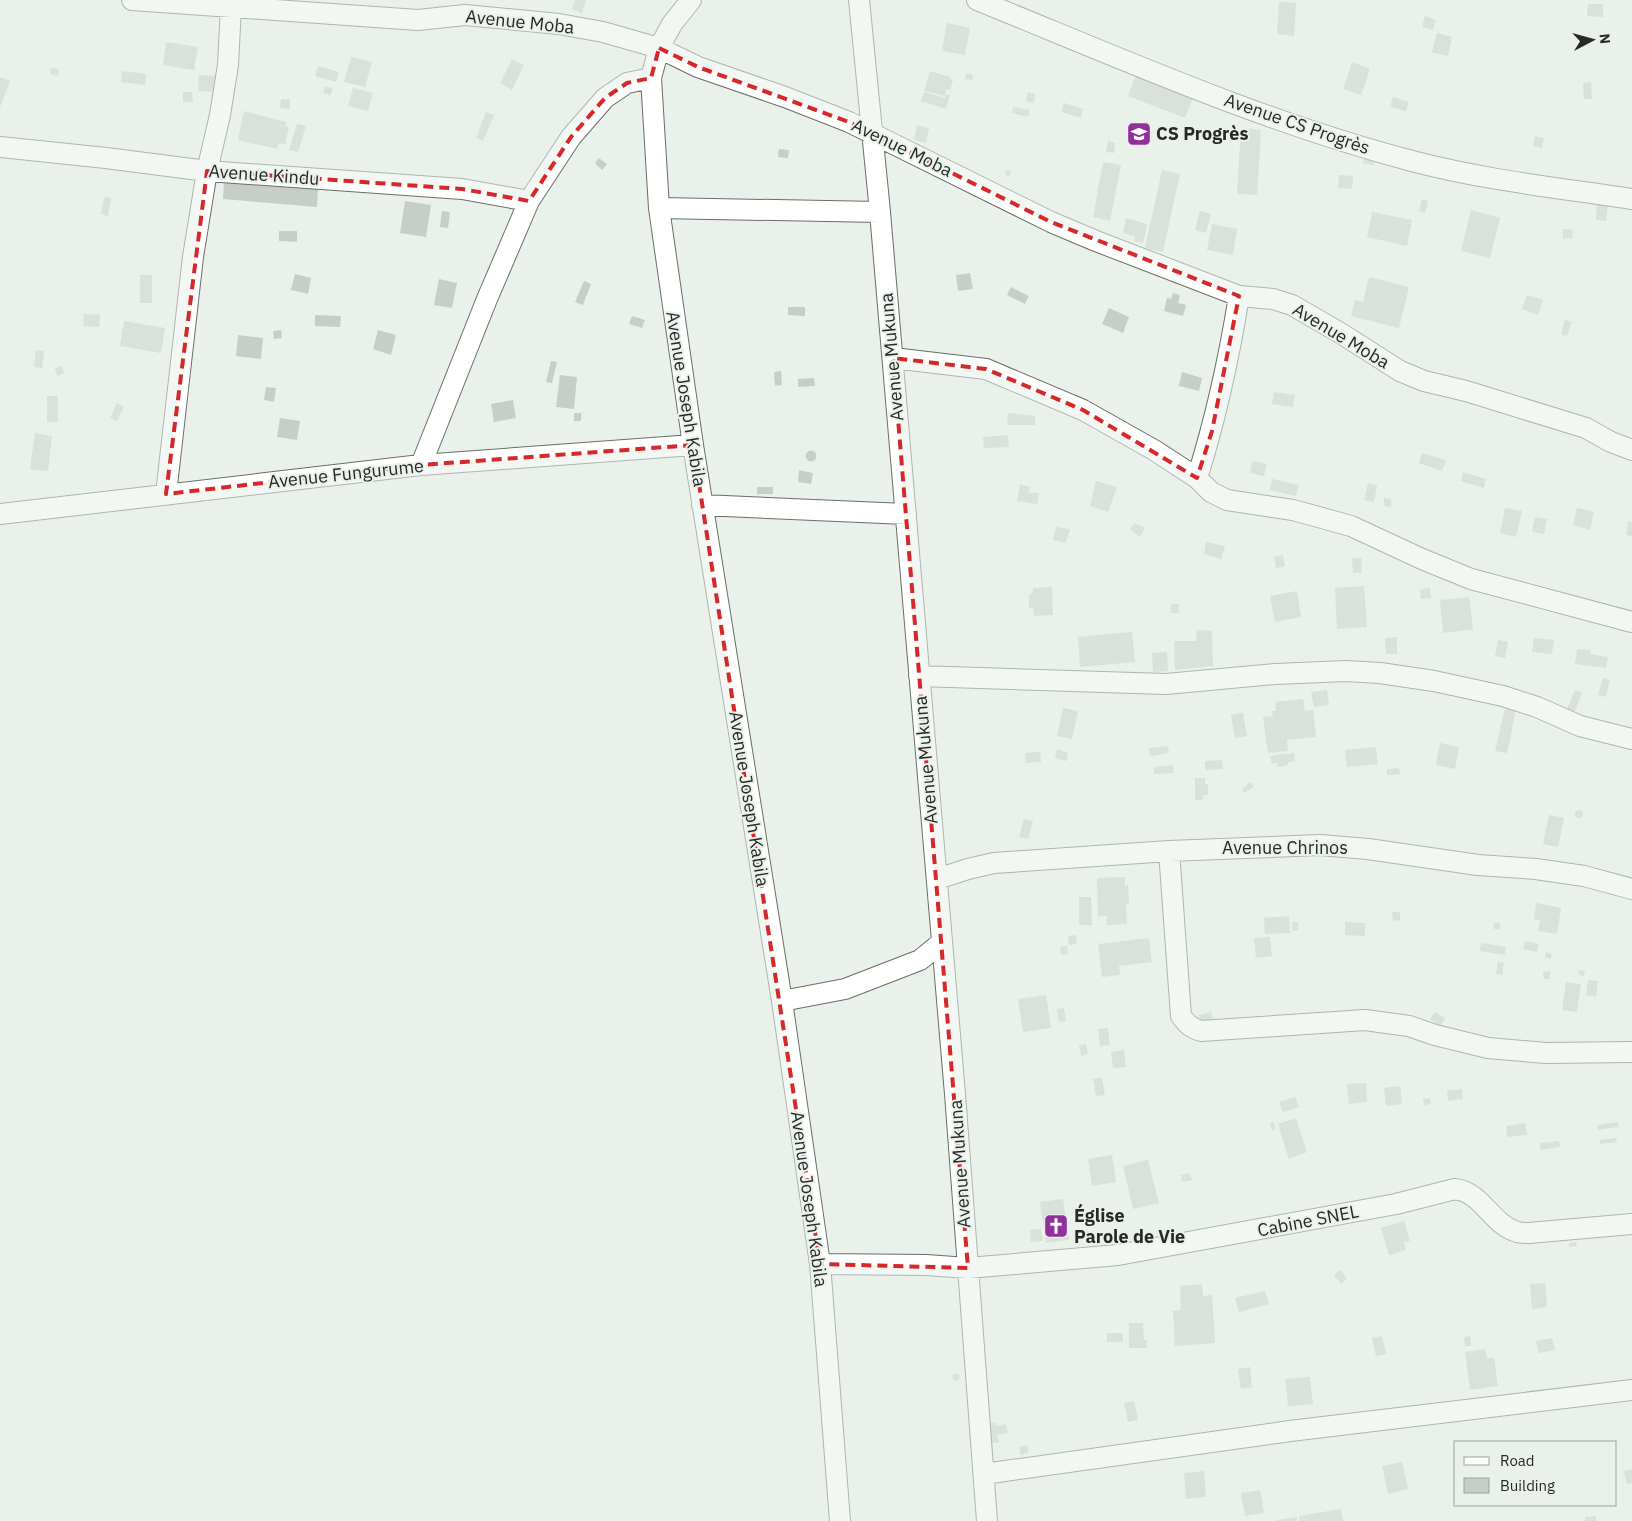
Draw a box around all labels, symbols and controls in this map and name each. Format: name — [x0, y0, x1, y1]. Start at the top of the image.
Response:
street label: Avenue Moba — [465, 4, 576, 39]
north arrow — [1567, 15, 1617, 65]
text: N — [1595, 33, 1614, 45]
street label: Avenue CS Progrès — [1221, 88, 1373, 159]
street label: Avenue Moba — [848, 113, 957, 182]
school or university icon: CS Progrès — [1126, 121, 1152, 147]
place label: CS Progrès — [1156, 122, 1248, 145]
street label: Avenue Kindu — [208, 159, 320, 190]
street label: Avenue Mukuna — [874, 292, 909, 422]
street label: Avenue Moba — [1289, 298, 1394, 374]
street label: Avenue Joseph Kabila — [661, 310, 712, 489]
street label: Avenue Fungurume — [267, 454, 425, 493]
street label: Avenue Mukuna — [908, 695, 943, 825]
street label: Avenue Joseph Kabila — [724, 710, 775, 889]
street label: Avenue Chrinos — [1222, 836, 1348, 859]
street label: Avenue Mukuna — [944, 1099, 975, 1229]
street label: Avenue Joseph Kabila — [786, 1110, 833, 1289]
street label: Cabine SNEL — [1255, 1199, 1361, 1242]
place label: Église Parole de Vie — [1074, 1203, 1185, 1248]
church icon: Église Parole de Vie — [1043, 1213, 1069, 1239]
legend — [1454, 1441, 1617, 1506]
text: Road — [1500, 1451, 1535, 1470]
text: Building — [1500, 1476, 1555, 1495]

